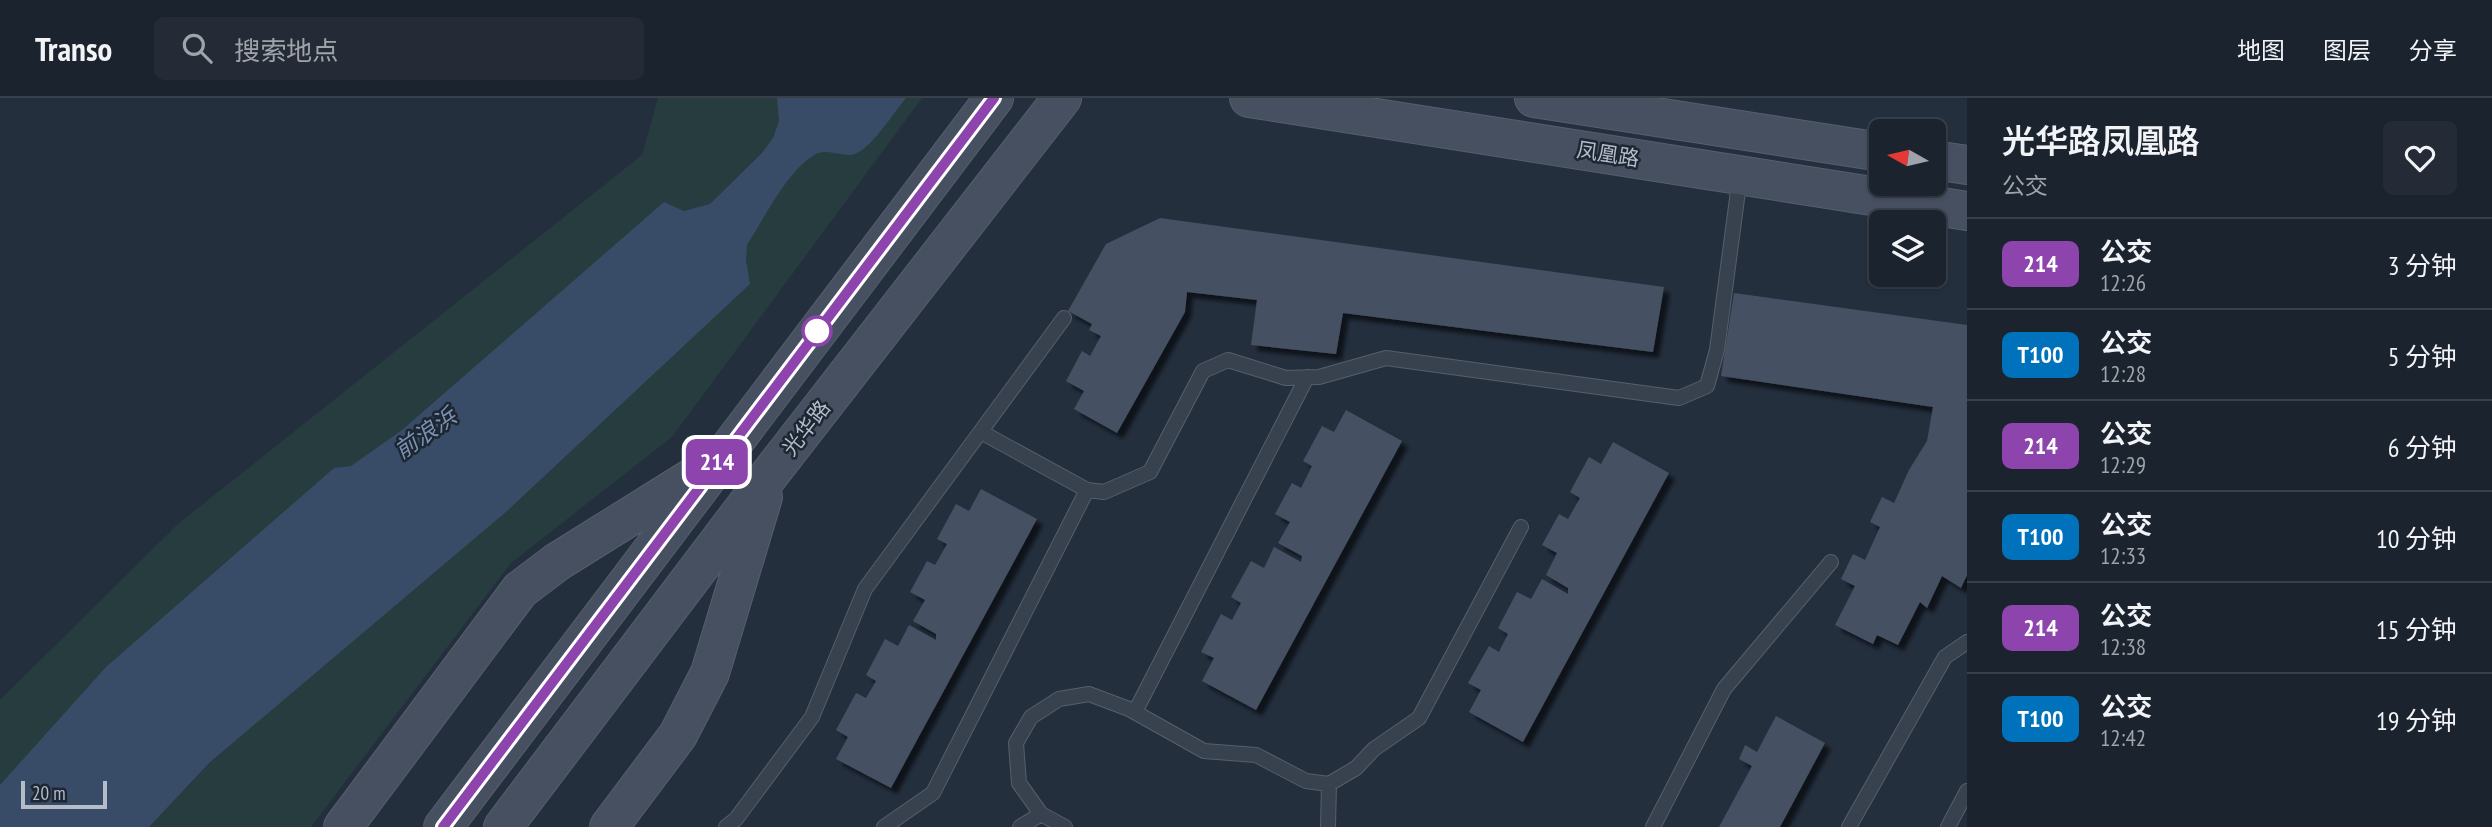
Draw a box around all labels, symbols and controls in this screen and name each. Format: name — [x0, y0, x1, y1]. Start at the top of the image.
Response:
search box — [154, 17, 644, 80]
text: Transo — [35, 27, 112, 70]
icon: search — [178, 29, 216, 67]
text: 搜索地点 — [234, 34, 338, 67]
text: 地图 — [2237, 35, 2285, 66]
text: 图层 — [2323, 35, 2371, 66]
text: 分享 — [2409, 35, 2457, 66]
north arrow — [1869, 119, 1946, 196]
map controls — [1869, 119, 1946, 287]
text: 光华路凤凰路 — [2002, 119, 2200, 162]
button: heart — [2383, 121, 2457, 195]
street label: 凤凰路 — [1575, 136, 1641, 172]
text: 公交 — [2002, 171, 2048, 200]
button: layers — [1869, 210, 1946, 287]
text: 公交 — [2100, 235, 2152, 268]
text: 214 — [2023, 248, 2058, 279]
text: 3 分钟 — [2388, 249, 2457, 282]
text: 12:26 — [2100, 268, 2146, 297]
unlabelled marker — [802, 316, 832, 346]
text: 公交 — [2100, 326, 2152, 359]
text: T100 — [2018, 339, 2063, 370]
text: 5 分钟 — [2388, 340, 2457, 373]
text: 12:28 — [2100, 359, 2146, 388]
street label: 光华路 — [776, 395, 836, 461]
water label: 前浪浜 — [388, 400, 463, 465]
text: 公交 — [2100, 417, 2152, 450]
text: 214 — [2023, 430, 2058, 461]
text: 6 分钟 — [2388, 431, 2457, 464]
line badge: 214 — [677, 439, 757, 485]
text: 214 — [700, 446, 734, 477]
text: 12:29 — [2100, 450, 2146, 479]
text: 公交 — [2100, 508, 2152, 541]
text: T100 — [2018, 521, 2063, 552]
text: 10 分钟 — [2376, 522, 2457, 555]
text: 12:33 — [2100, 541, 2146, 570]
text: 公交 — [2100, 599, 2152, 632]
text: 214 — [2023, 612, 2058, 643]
text: 15 分钟 — [2376, 613, 2457, 646]
text: 12:38 — [2100, 632, 2146, 661]
text: 公交 — [2100, 690, 2152, 723]
text: T100 — [2018, 703, 2063, 734]
text: 19 分钟 — [2376, 704, 2457, 737]
text: 12:42 — [2100, 723, 2146, 752]
scale bar — [21, 778, 107, 810]
text: 20 m — [32, 781, 66, 805]

